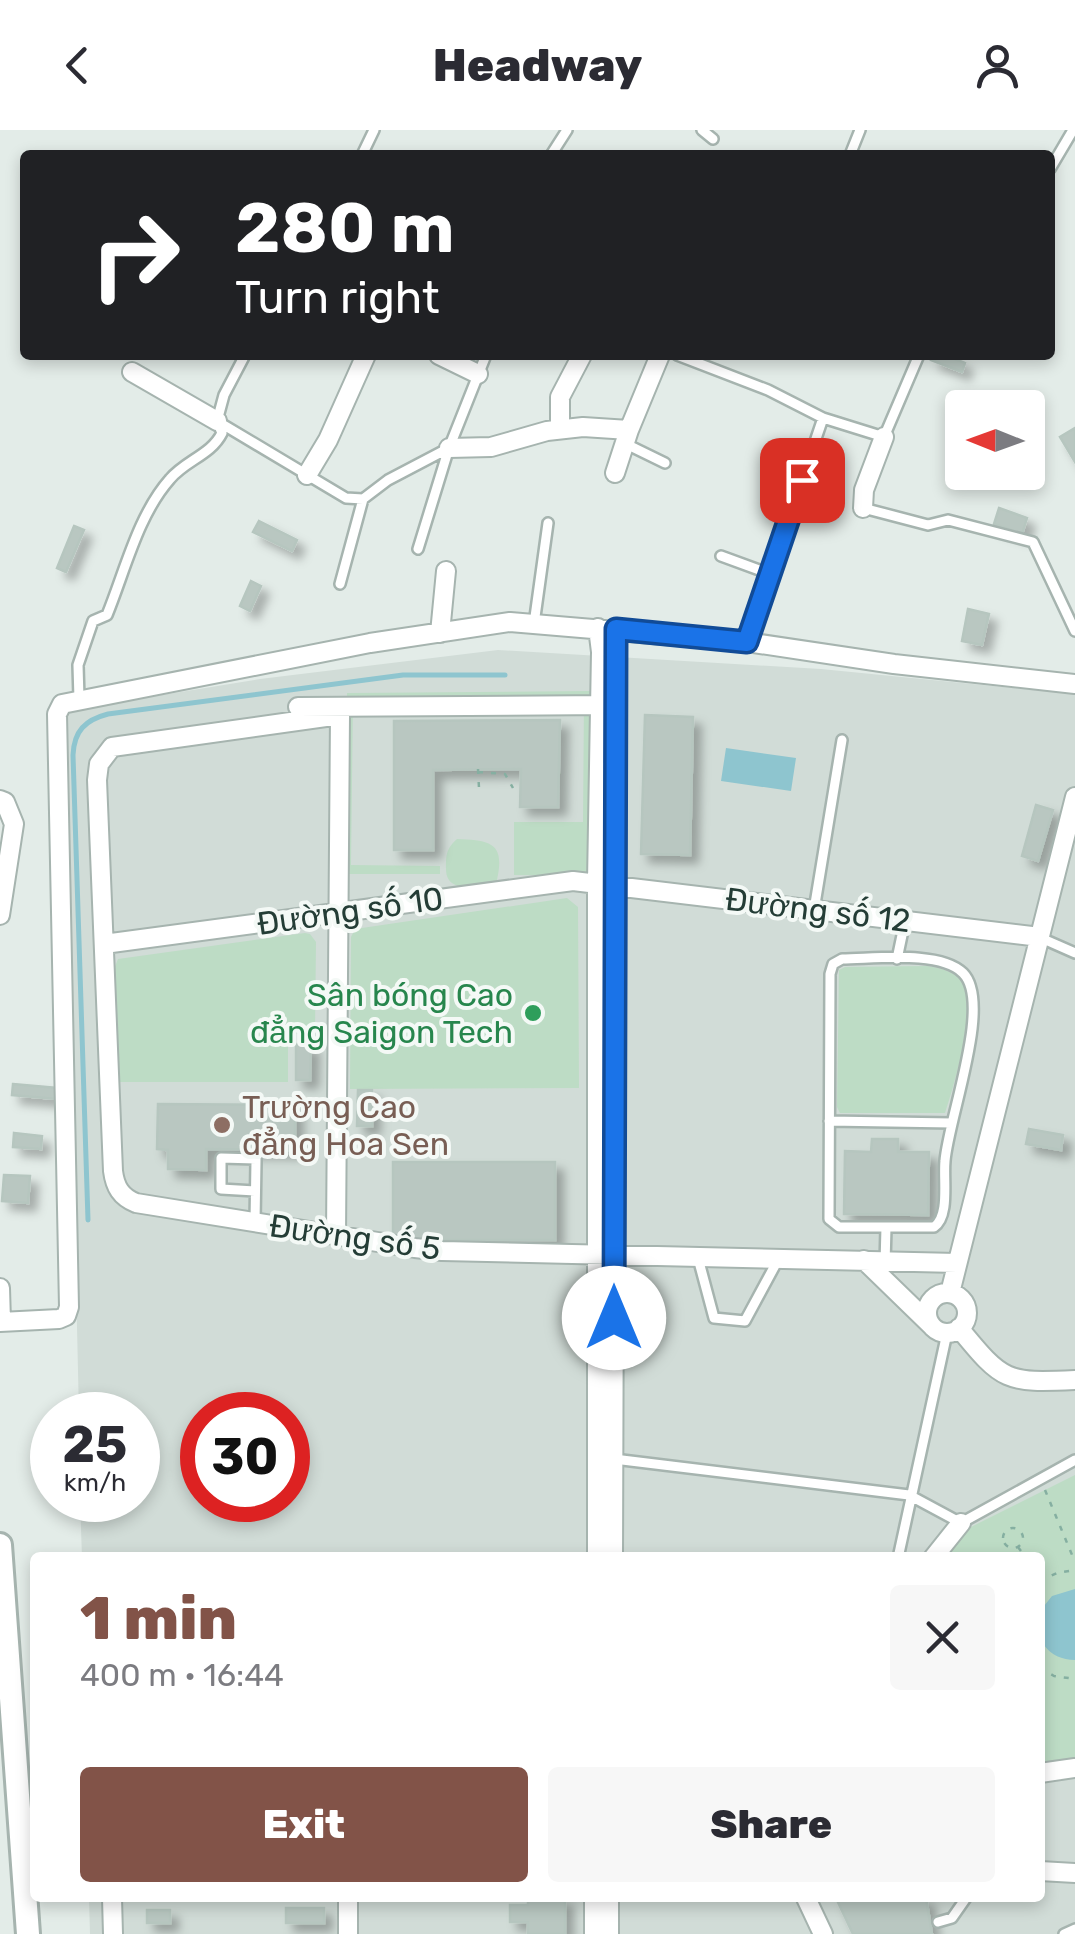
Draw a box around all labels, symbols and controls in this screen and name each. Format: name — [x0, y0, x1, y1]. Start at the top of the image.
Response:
icon: back — [50, 38, 105, 93]
icon: person — [970, 38, 1025, 93]
text: Headway — [433, 39, 642, 92]
text: 280 m — [235, 187, 455, 270]
icon: right — [70, 190, 200, 320]
text: Turn right — [235, 271, 439, 324]
north arrow — [945, 390, 1045, 490]
map controls — [945, 390, 1045, 490]
pin — [760, 438, 845, 523]
icon: arrive — [775, 453, 830, 508]
street label: Đường số 10 — [254, 878, 446, 943]
street label: Đường số 12 — [723, 879, 913, 940]
place label: Sân bóng Cao đẳng Saigon Tech — [250, 976, 513, 1051]
marker: Sân bóng Cao đẳng Saigon Tech — [522, 1002, 544, 1024]
place label: Trường Cao đẳng Hoa Sen — [242, 1088, 449, 1163]
marker: Trường Cao đẳng Hoa Sen — [211, 1114, 233, 1136]
street label: Đường số 5 — [267, 1205, 443, 1268]
position arrow — [562, 1266, 666, 1370]
speed limit sign: 30 — [180, 1392, 310, 1522]
text: 25 — [63, 1415, 127, 1475]
text: km/h — [64, 1468, 126, 1497]
text: 1 min — [80, 1583, 237, 1654]
button: close — [890, 1585, 995, 1690]
text: 400 m · 16:44 — [80, 1656, 284, 1694]
button: Exit — [80, 1767, 528, 1882]
button: Share — [548, 1767, 995, 1882]

